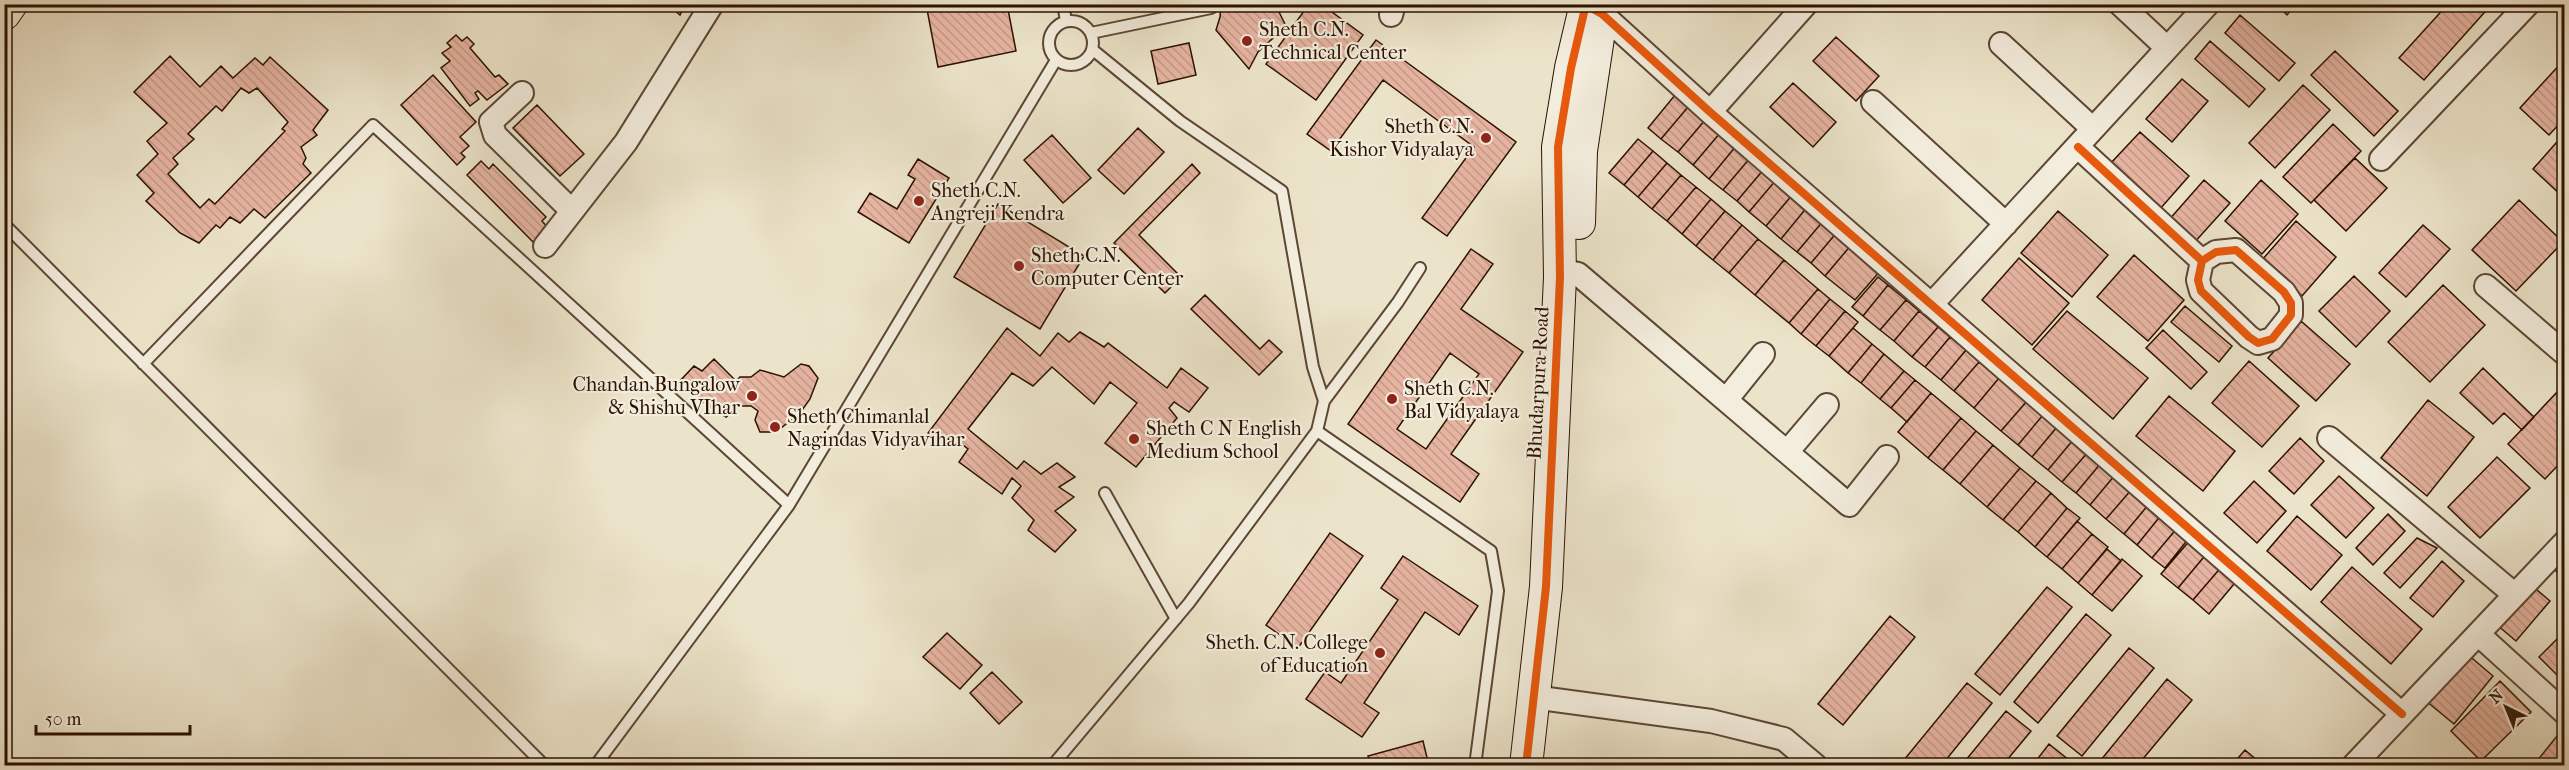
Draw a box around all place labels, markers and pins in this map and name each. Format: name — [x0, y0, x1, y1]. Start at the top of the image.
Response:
place label: Sheth C.N. Technical Center — [1259, 18, 1407, 64]
marker: Sheth C.N. Technical Center — [1240, 34, 1254, 48]
place label: Sheth C.N. Kishor Vidyalaya — [1329, 115, 1475, 161]
marker: Sheth C.N. Kishor Vidyalaya — [1479, 131, 1493, 145]
place label: Sheth C.N. Angreji Kendra — [930, 179, 1065, 225]
marker: Sheth C.N. Angreji Kendra — [912, 194, 926, 208]
place label: Sheth C.N. Computer Center — [1031, 244, 1184, 290]
marker: Sheth C.N. Computer Center — [1012, 259, 1026, 273]
place label: Chandan Bungalow & Shishu VIhar — [573, 373, 741, 419]
place label: Sheth C.N. Bal Vidyalaya — [1404, 377, 1520, 423]
marker: Chandan Bungalow & Shishu VIhar — [745, 389, 759, 403]
marker: Sheth C.N. Bal Vidyalaya — [1385, 392, 1399, 406]
place label: Sheth Chimanlal Nagindas Vidyavihar — [787, 405, 965, 451]
place label: Sheth C N English Medium School — [1146, 417, 1302, 463]
marker: Sheth Chimanlal Nagindas Vidyavihar — [768, 420, 782, 434]
marker: Sheth C N English Medium School — [1127, 432, 1141, 446]
place label: Sheth. C.N. College of Education — [1205, 631, 1368, 677]
marker: Sheth. C.N. College of Education — [1373, 646, 1387, 660]

